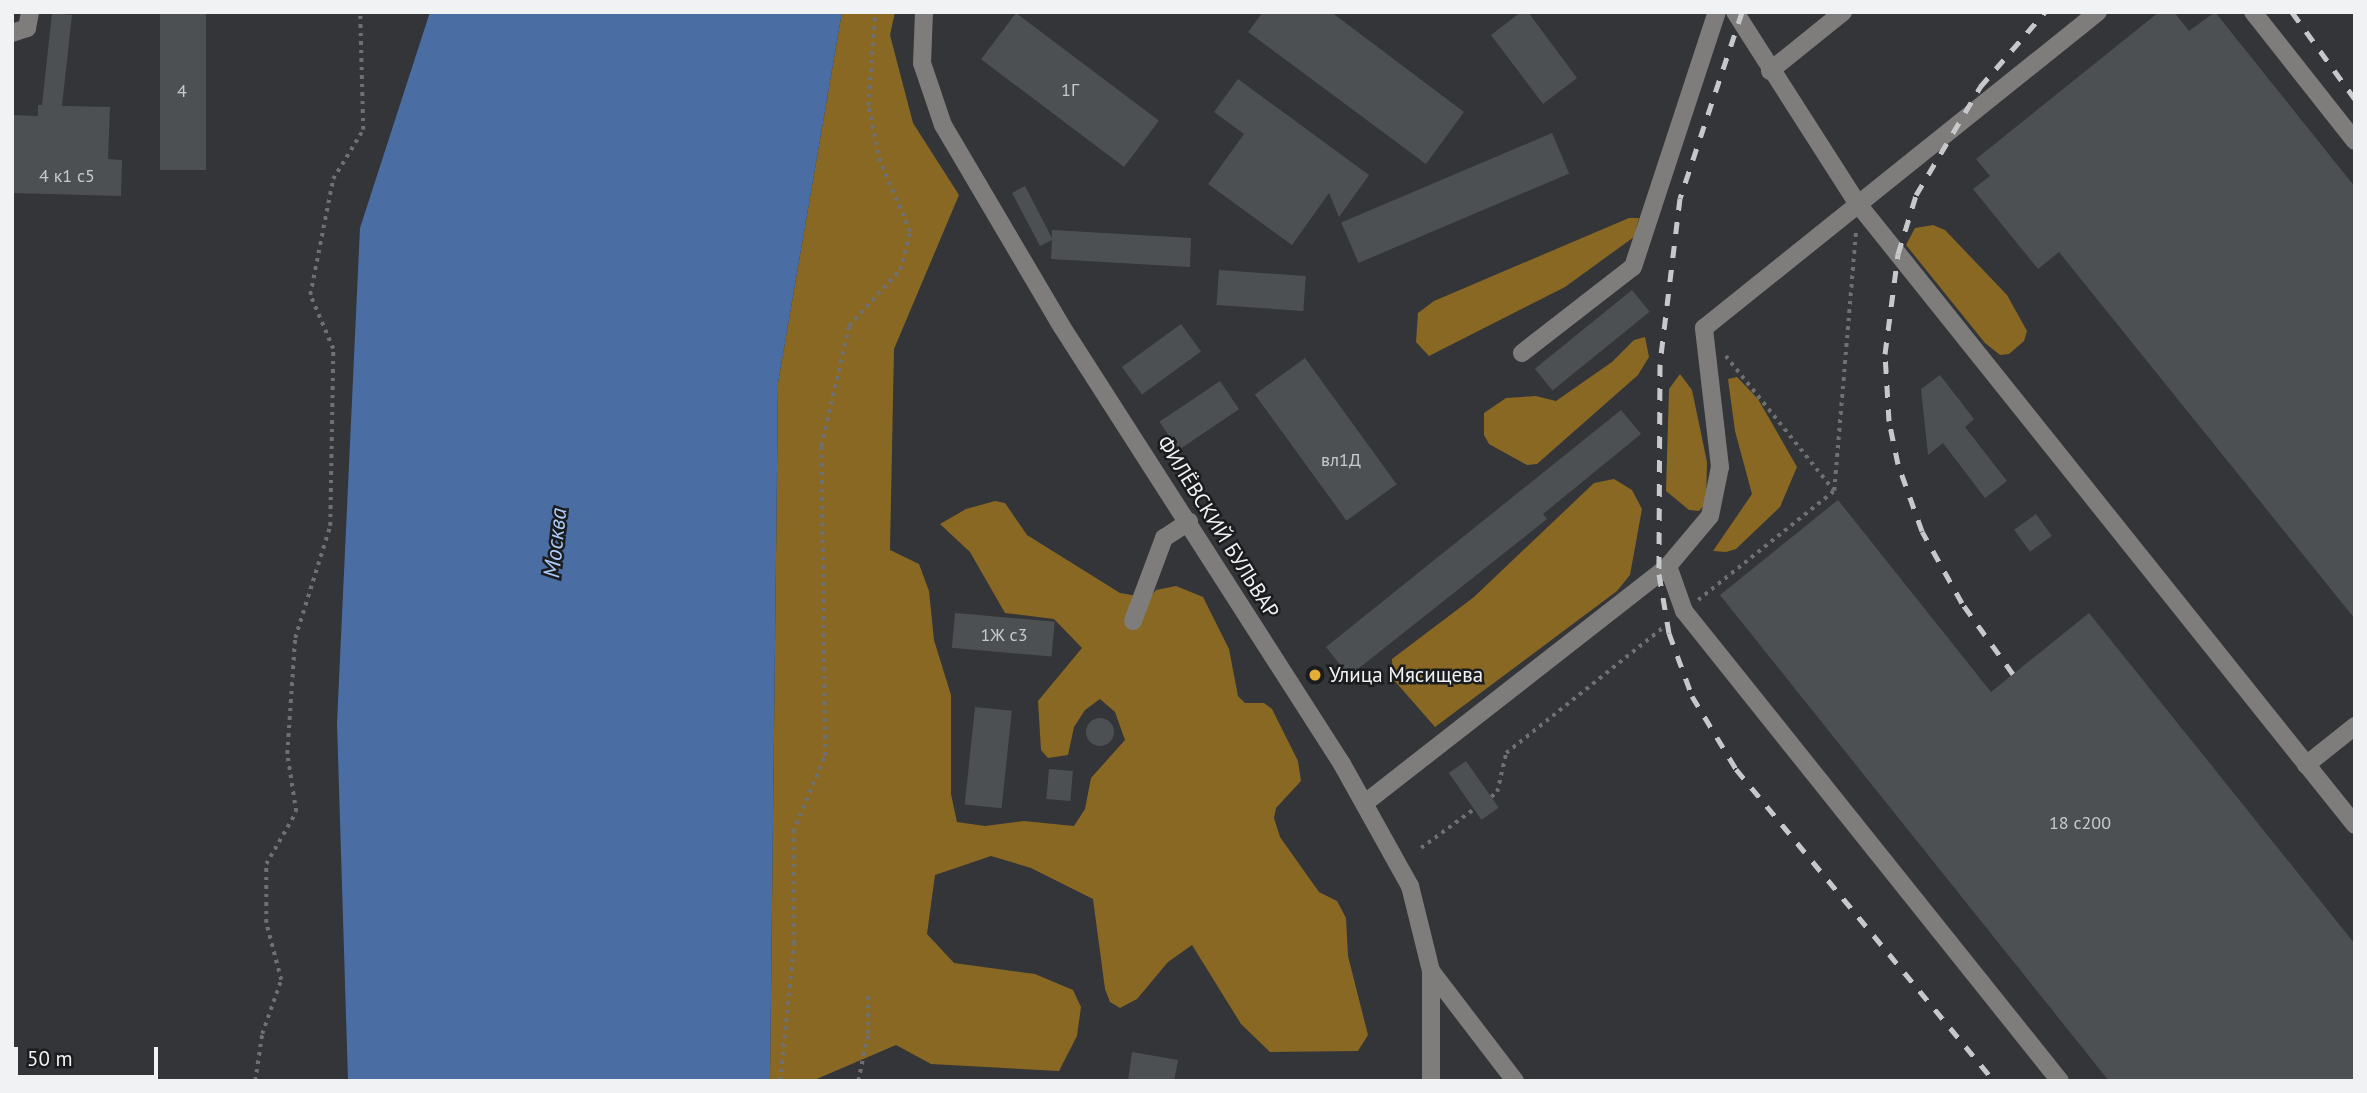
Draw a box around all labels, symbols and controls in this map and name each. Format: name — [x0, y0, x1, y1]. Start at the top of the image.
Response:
house number: 1Г — [1061, 79, 1079, 101]
house number: 4 — [177, 80, 187, 102]
house number: 4 к1 с5 — [39, 165, 95, 187]
street label: ФИЛЁВСКИЙ БУЛЬВАР — [1152, 431, 1284, 623]
house number: вл1Д — [1321, 449, 1361, 471]
water label: Москва — [538, 507, 572, 579]
house number: 1Ж с3 — [980, 624, 1028, 646]
place label: Улица Мясищева — [1329, 662, 1483, 688]
marker: Улица Мясищева — [1307, 667, 1323, 683]
house number: 18 с200 — [2049, 812, 2111, 834]
scale bar — [18, 1034, 161, 1078]
text: 50 m — [27, 1045, 73, 1072]

